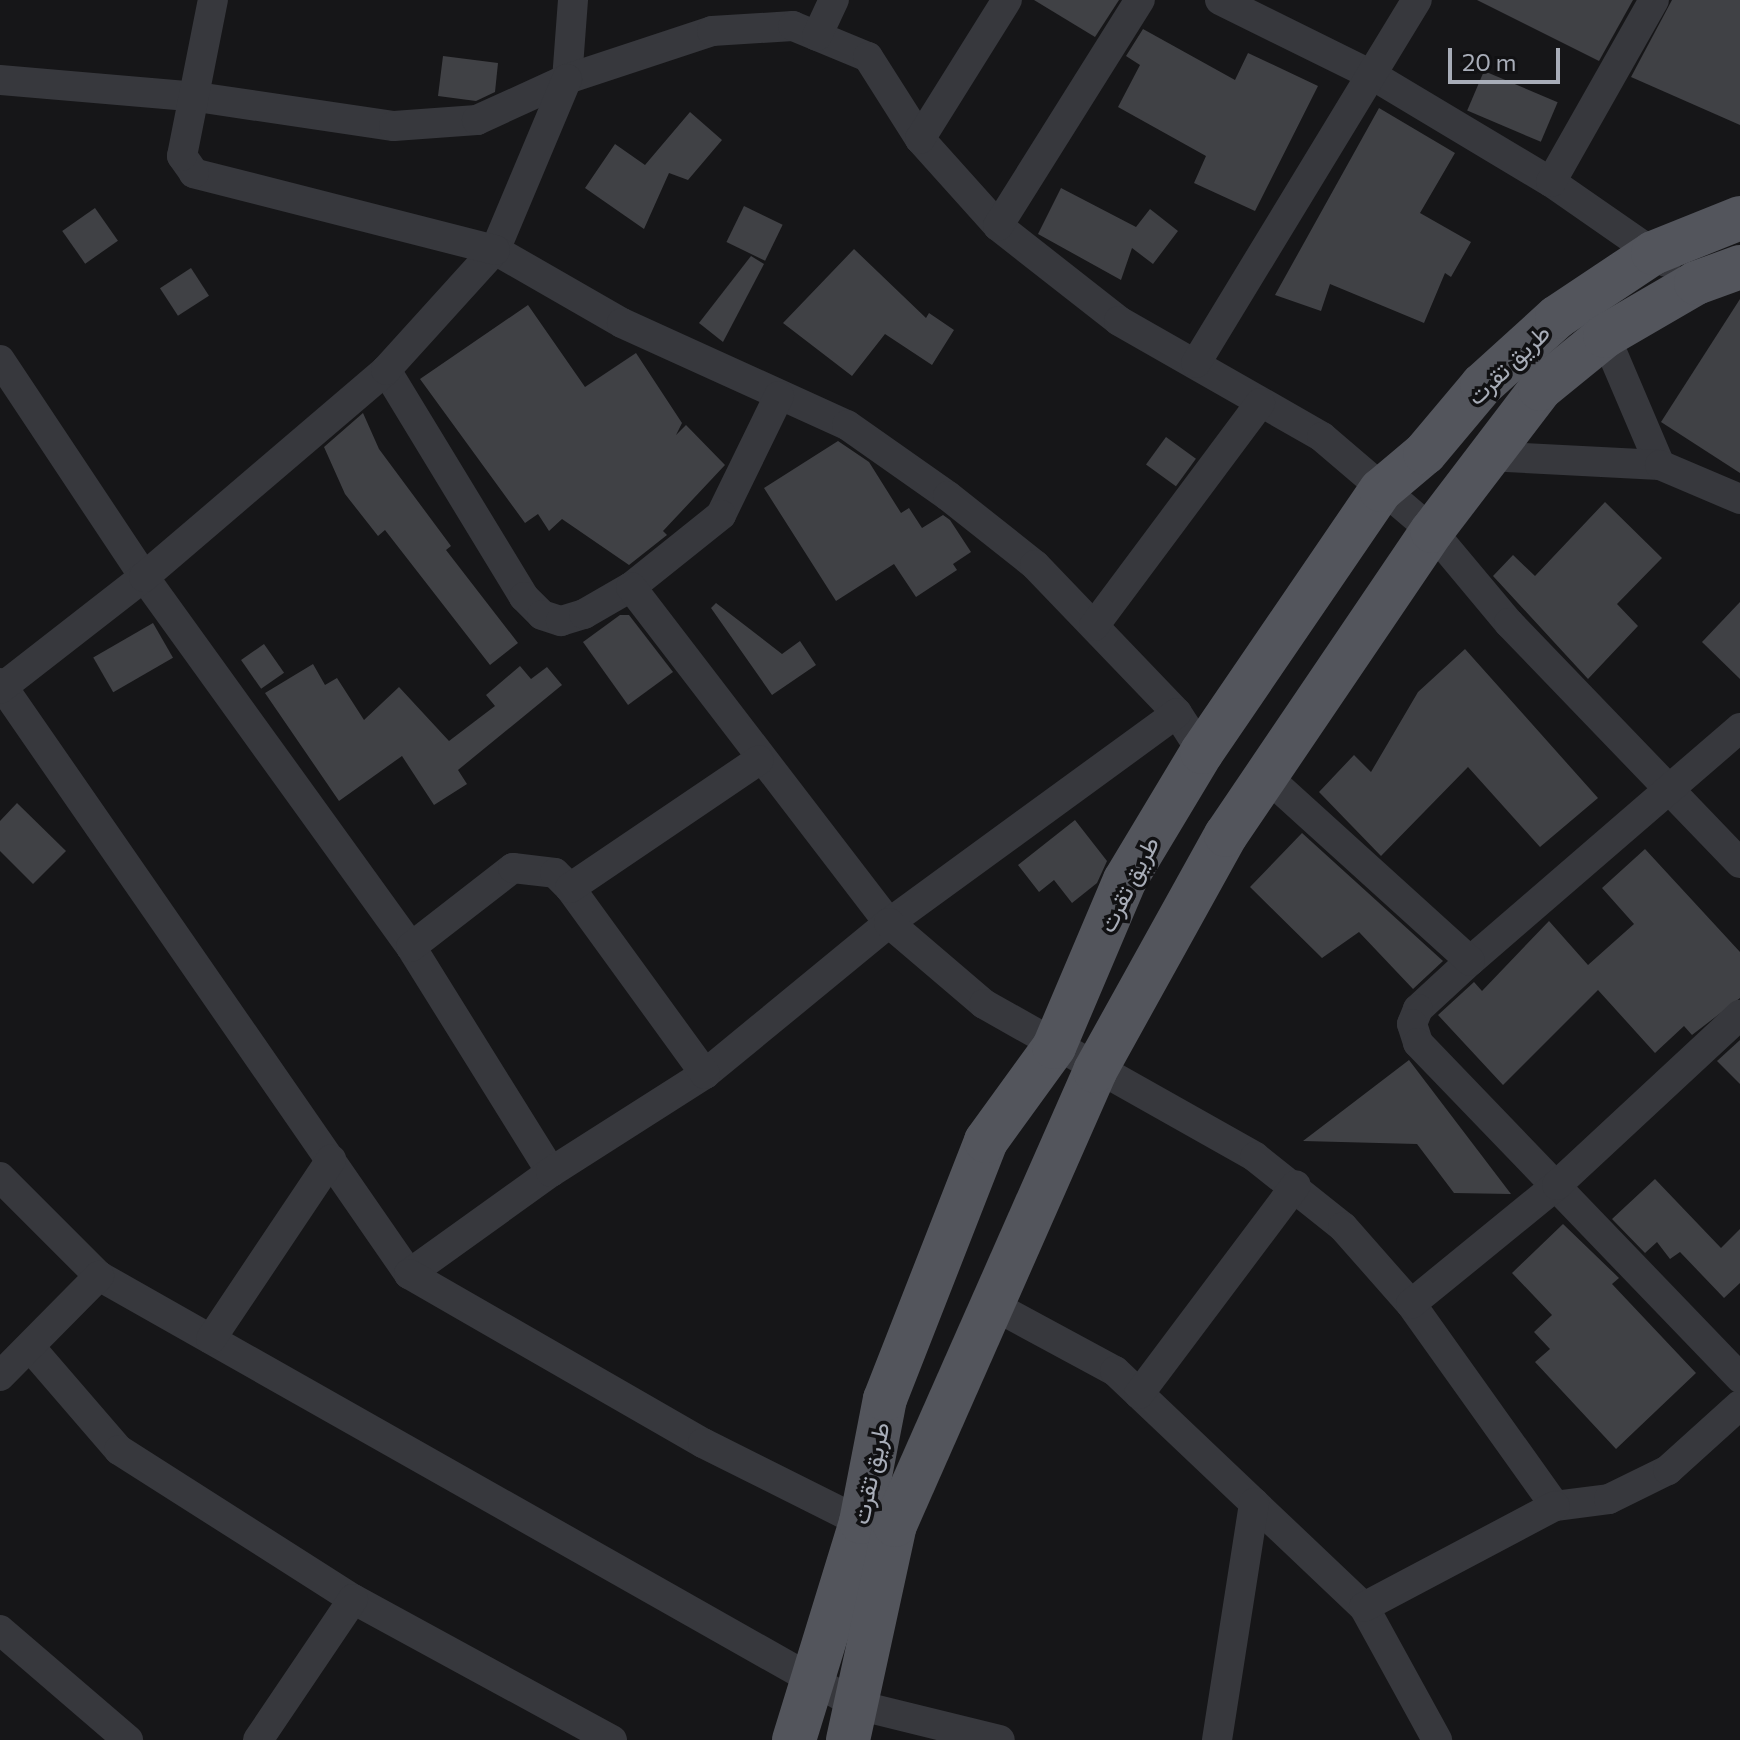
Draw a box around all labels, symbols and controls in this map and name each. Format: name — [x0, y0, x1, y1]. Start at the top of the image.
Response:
scale bar — [1452, 32, 1564, 82]
text: 20 m — [1462, 47, 1516, 76]
street label: طريق تقرت — [1461, 318, 1555, 410]
street label: طريق تقرت — [1092, 831, 1164, 937]
street label: طريق تقرت — [845, 1419, 895, 1527]

